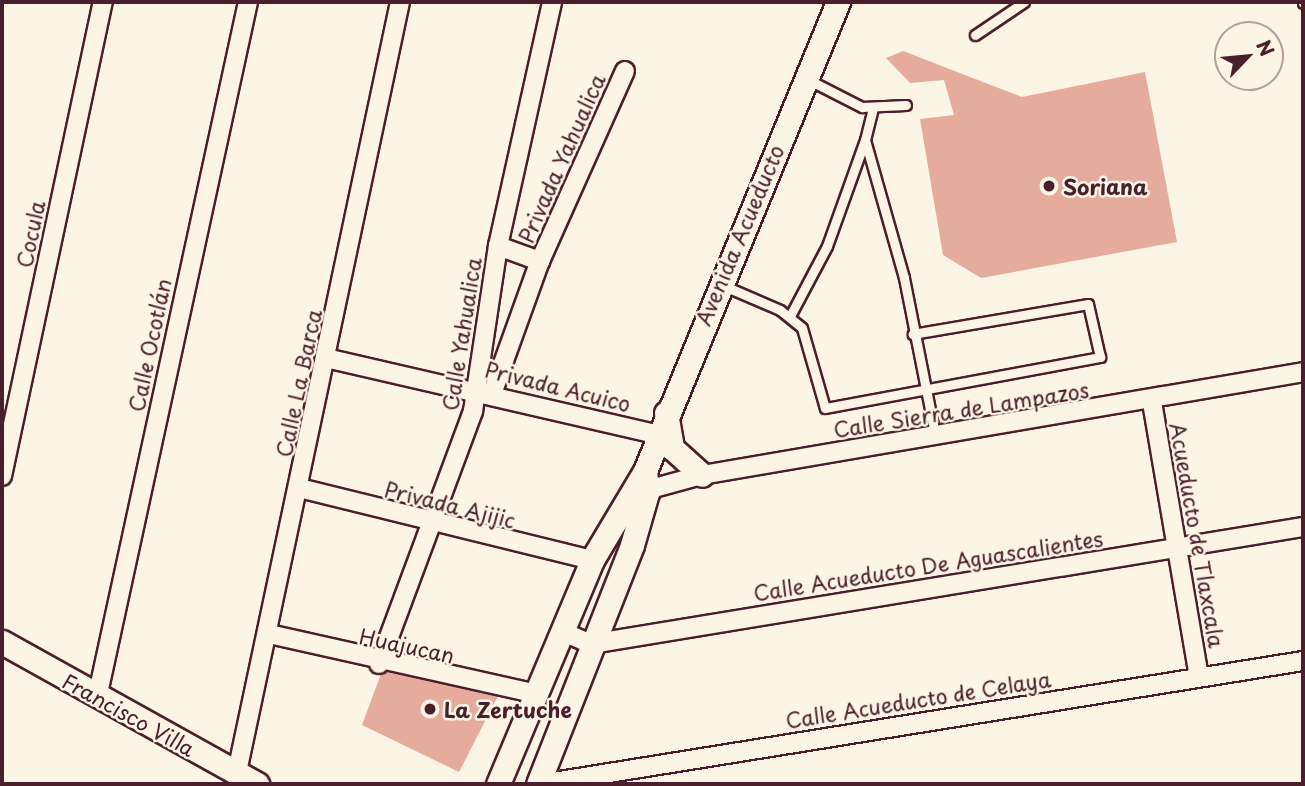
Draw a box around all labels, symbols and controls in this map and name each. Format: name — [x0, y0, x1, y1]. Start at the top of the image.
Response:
north arrow — [1214, 21, 1284, 91]
text: N — [1250, 35, 1282, 61]
street label: Privada Yahualica — [512, 69, 610, 247]
street label: Avenida Acueducto — [690, 141, 788, 329]
place label: Soriana — [1063, 173, 1148, 199]
marker: Soriana — [1041, 178, 1057, 194]
street label: Cocula — [11, 198, 49, 270]
street label: Calle Yahualica — [436, 254, 486, 414]
street label: Calle Ocotlán — [122, 275, 176, 415]
street label: Calle La Barca — [270, 306, 326, 460]
street label: Privada Acuico — [483, 356, 633, 416]
street label: Calle Sierra de Lampazos — [832, 376, 1090, 442]
street label: Acueducto de Tlaxcala — [1166, 419, 1230, 651]
street label: Privada Ajijic — [382, 476, 518, 532]
street label: Calle Acueducto De Aguascalientes — [750, 525, 1106, 605]
street label: Huajucan — [357, 623, 457, 667]
street label: Calle Acueducto de Celaya — [782, 665, 1054, 733]
street label: Francisco Villa — [58, 667, 200, 761]
place label: La Zertuche — [444, 696, 572, 722]
marker: La Zertuche — [422, 701, 438, 717]

